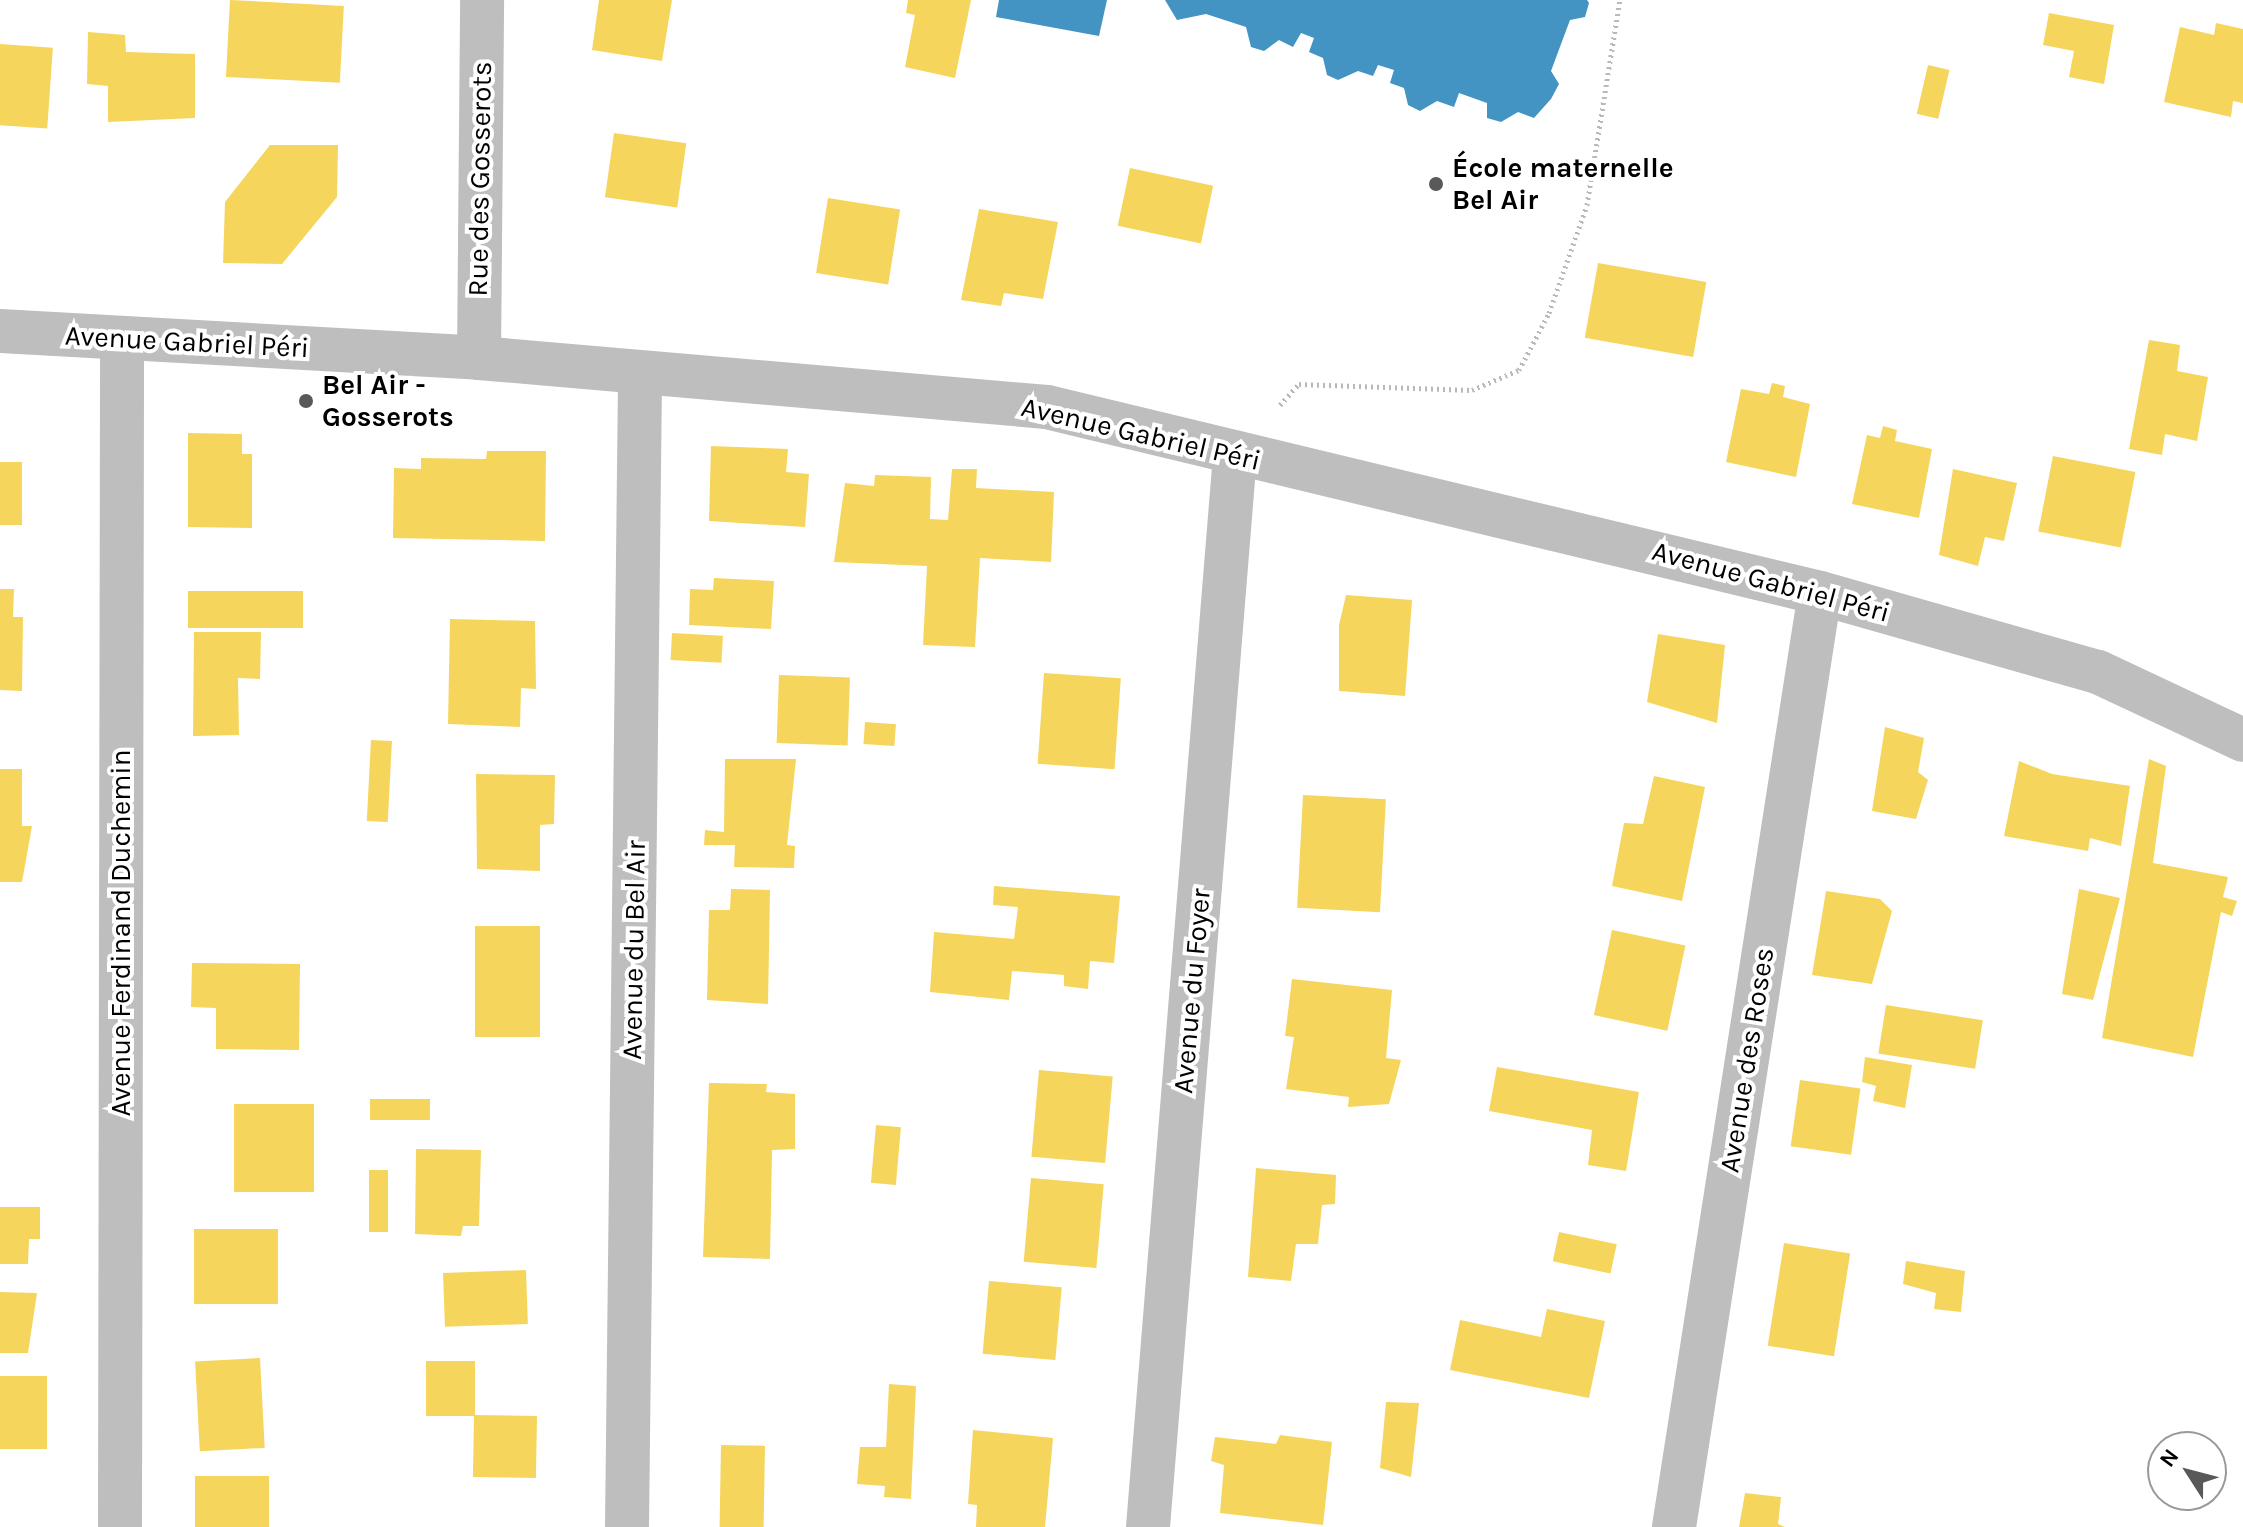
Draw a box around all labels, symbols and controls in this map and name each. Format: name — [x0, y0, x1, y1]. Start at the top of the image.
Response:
street label: Rue des Gosserots — [461, 61, 499, 297]
place label: École maternelle Bel Air — [1452, 151, 1674, 217]
marker: École maternelle Bel Air — [1427, 175, 1445, 193]
street label: Avenue Gabriel Péri — [64, 319, 310, 365]
place label: Bel Air - Gosserots — [322, 368, 454, 434]
street label: Avenue Gabriel Péri — [1018, 390, 1264, 478]
marker: Bel Air - Gosserots — [297, 392, 315, 410]
street label: Avenue Gabriel Péri — [1649, 534, 1893, 630]
street label: Avenue Ferdinand Duchemin — [104, 749, 138, 1117]
street label: Avenue du Bel Air — [615, 840, 653, 1060]
street label: Avenue du Foyer — [1166, 887, 1218, 1095]
street label: Avenue des Roses — [1713, 945, 1781, 1175]
north arrow — [2147, 1431, 2227, 1511]
text: N — [2154, 1444, 2184, 1472]

